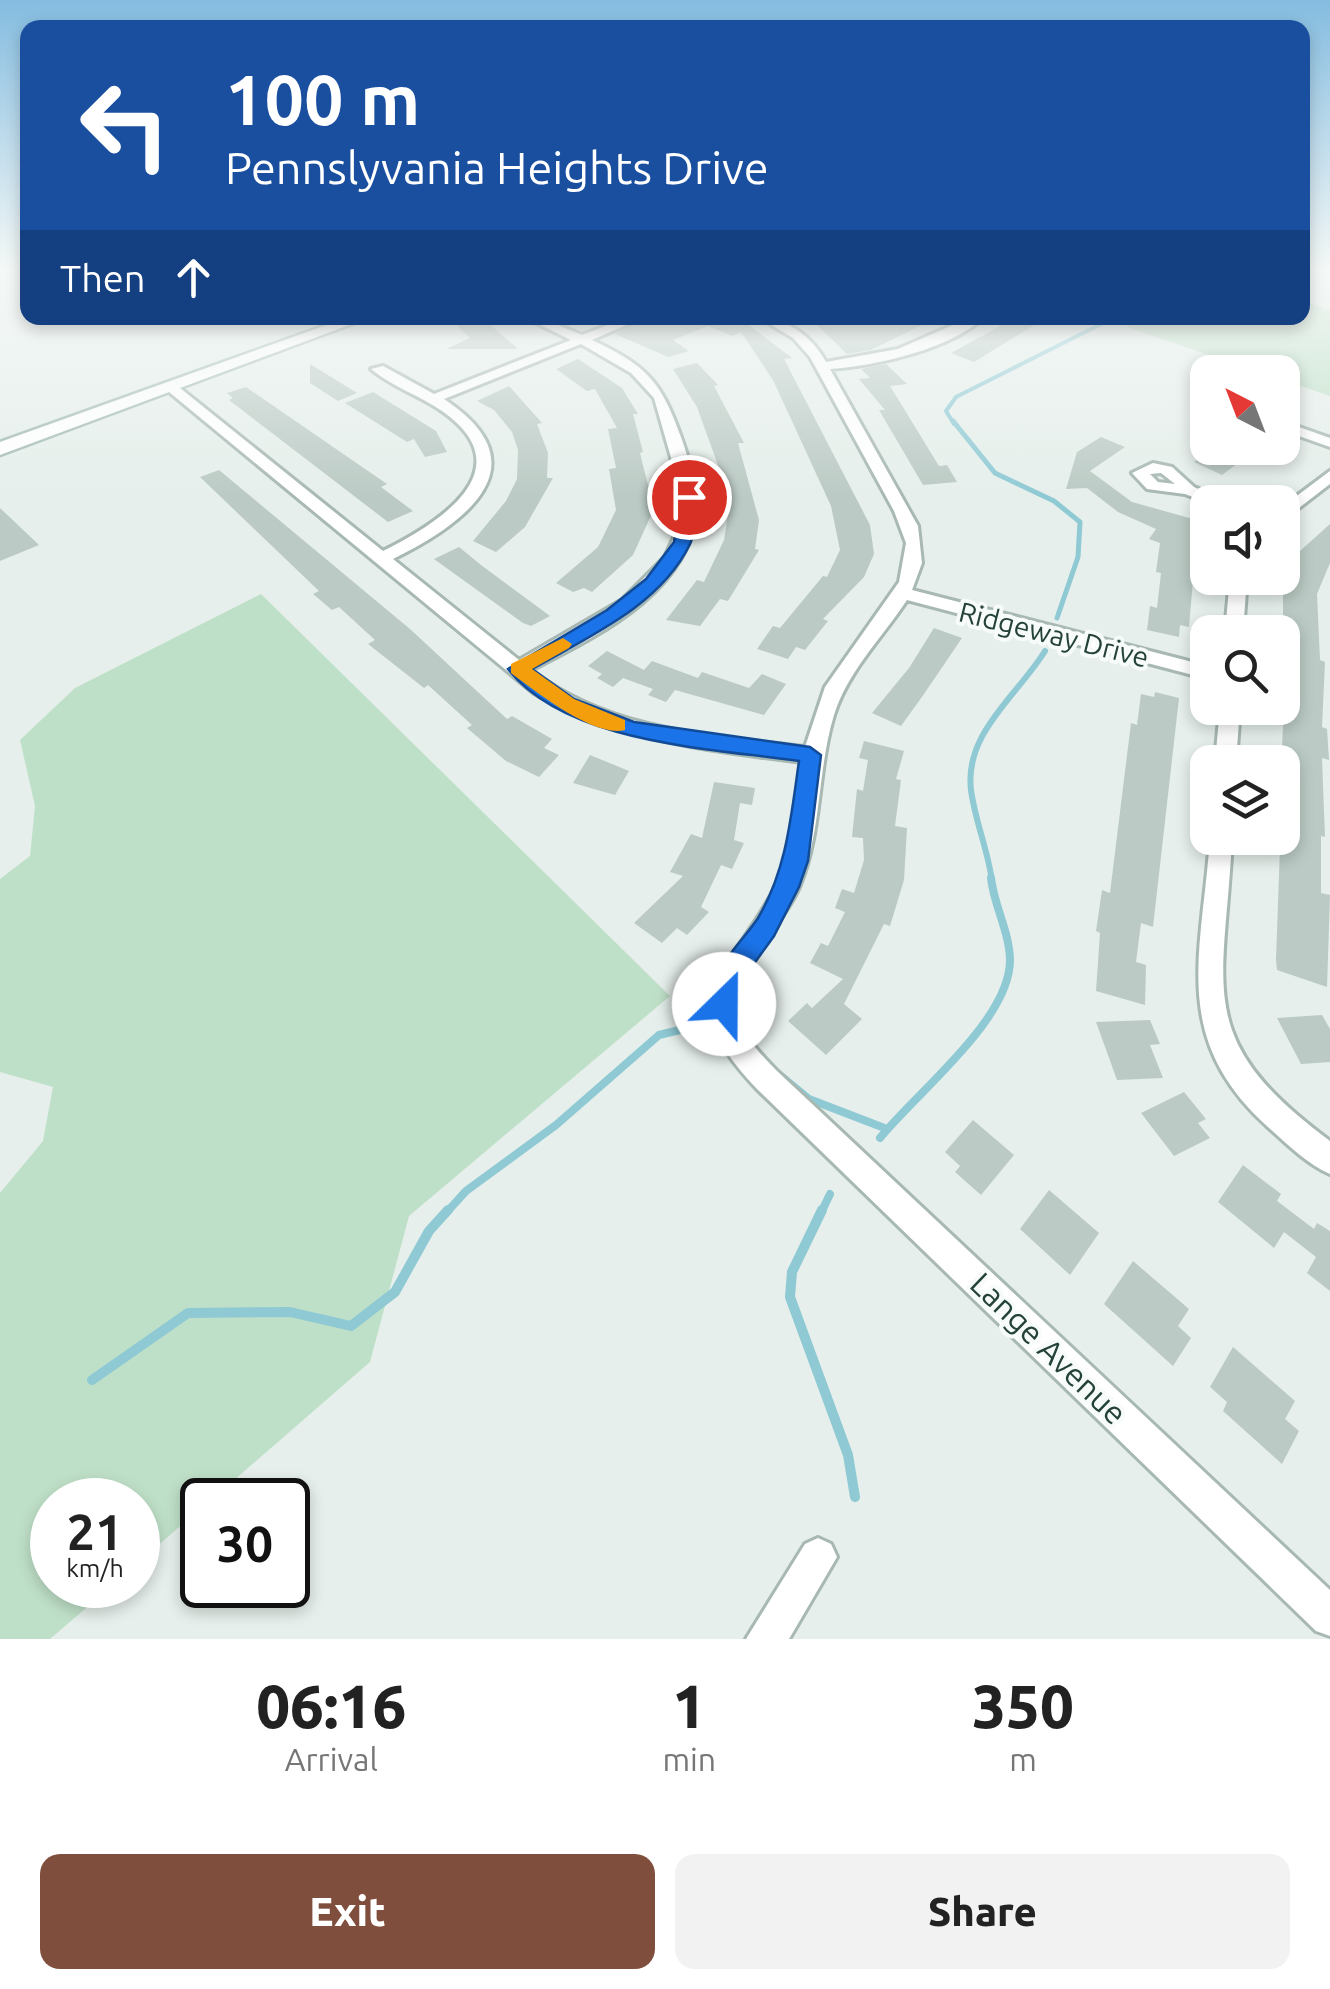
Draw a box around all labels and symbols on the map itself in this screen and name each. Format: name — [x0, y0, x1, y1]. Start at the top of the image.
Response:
north arrow — [1190, 355, 1300, 465]
pin — [647, 455, 732, 540]
street label: Ridgeway Drive — [956, 595, 1152, 673]
position arrow — [672, 952, 776, 1056]
street label: Lange Avenue — [964, 1265, 1134, 1431]
speed limit sign: 30 — [180, 1478, 310, 1608]

